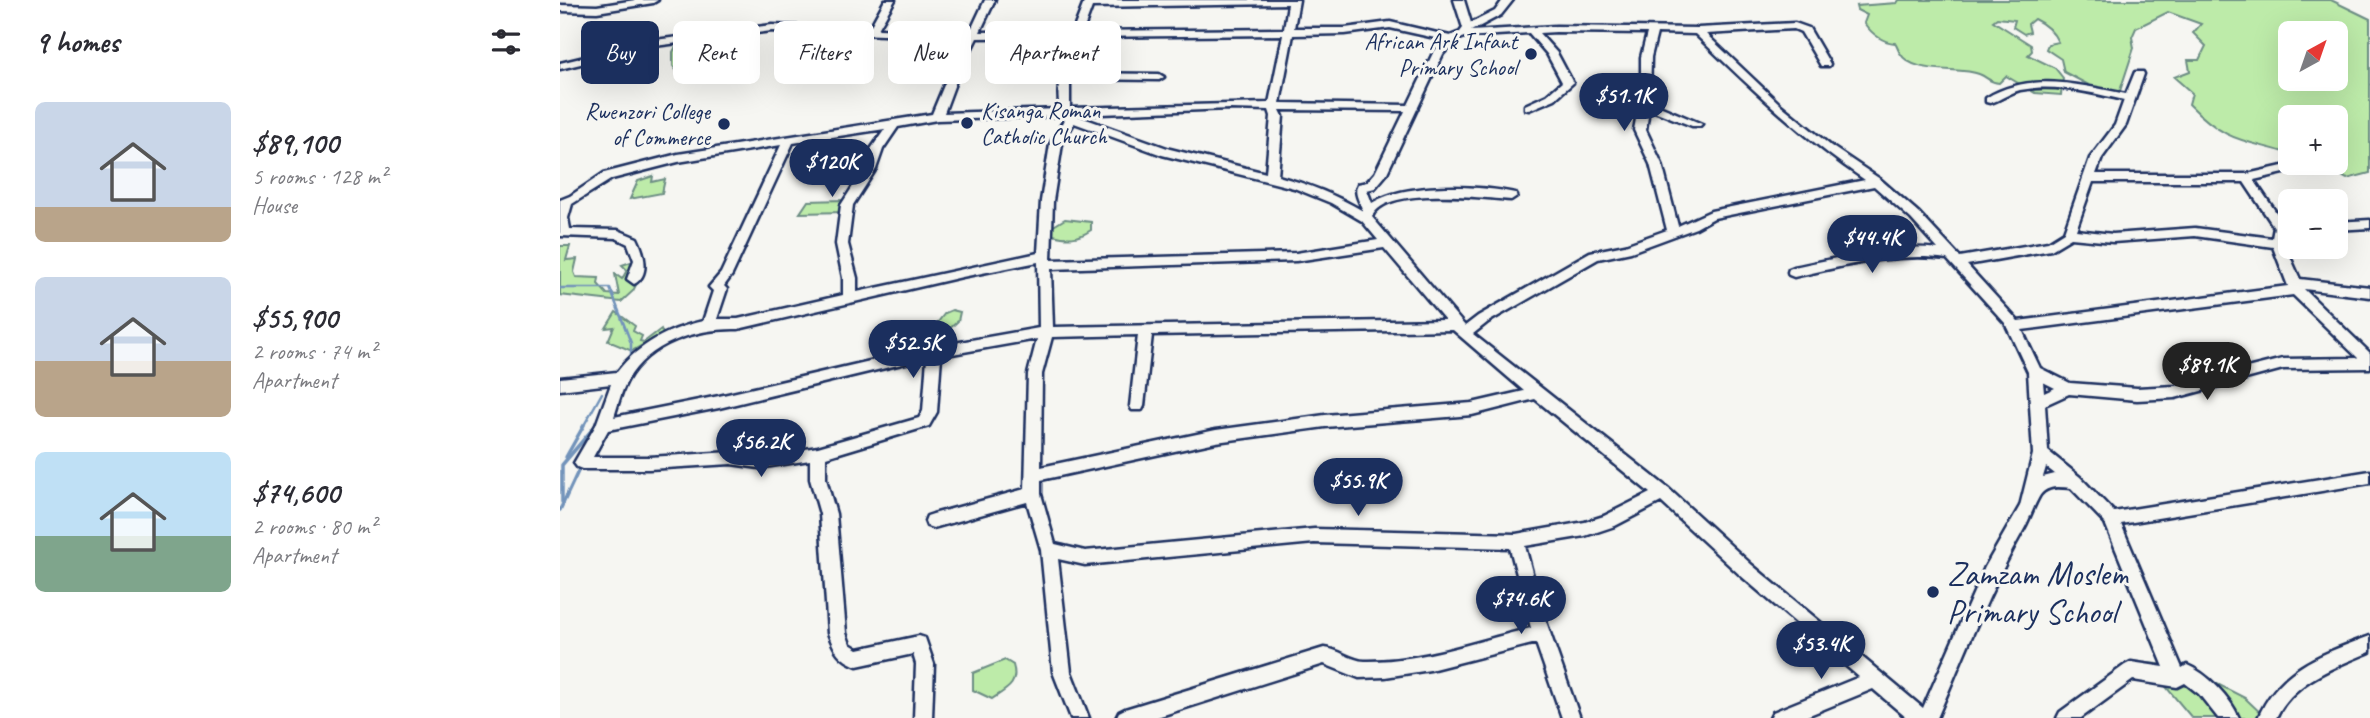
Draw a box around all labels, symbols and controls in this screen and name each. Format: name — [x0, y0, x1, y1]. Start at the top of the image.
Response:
chip: Buy — [581, 21, 659, 84]
chip: Rent — [673, 21, 760, 84]
chip: Filters — [774, 21, 874, 84]
chip: New — [888, 21, 971, 84]
chip: Apartment — [985, 21, 1121, 84]
north arrow — [2278, 21, 2348, 91]
map controls — [2278, 21, 2348, 259]
text: 9 homes — [35, 23, 119, 61]
icon: filters — [487, 23, 525, 61]
place label: African Ark Infant Primary School — [1364, 27, 1521, 82]
marker: African Ark Infant Primary School — [1523, 46, 1539, 62]
pin: $51.1K — [1567, 74, 1681, 133]
text: $51.1K — [1595, 81, 1653, 110]
place label: Kisanga Roman Catholic Church — [981, 96, 1108, 151]
place label: Rwenzori College of Commerce — [585, 97, 712, 152]
button: + — [2278, 105, 2348, 175]
marker: Kisanga Roman Catholic Church — [959, 115, 975, 131]
marker: Rwenzori College of Commerce — [716, 116, 732, 132]
text: $89,100 — [252, 124, 339, 162]
icon: home — [91, 130, 175, 214]
pin: $120K — [783, 140, 881, 199]
text: $120K — [805, 147, 859, 176]
text: 5 rooms · 128 m² — [252, 162, 387, 191]
button: − — [2278, 189, 2348, 259]
text: House — [252, 191, 297, 220]
pin: $44.4K — [1815, 216, 1929, 275]
text: $44.4K — [1843, 223, 1901, 252]
text: $55,900 — [252, 299, 338, 337]
icon: home — [91, 305, 175, 389]
pin: $52.5K — [856, 320, 970, 380]
text: $52.5K — [885, 328, 941, 357]
text: 2 rooms · 74 m² — [252, 337, 376, 366]
pin: $89.1K — [2150, 342, 2264, 402]
text: $89.1K — [2178, 350, 2236, 379]
text: Apartment — [252, 366, 337, 395]
pin: $56.2K — [704, 420, 818, 479]
text: $56.2K — [732, 427, 790, 456]
pin: $55.9K — [1301, 458, 1415, 518]
text: $55.9K — [1330, 466, 1386, 495]
text: $74,600 — [252, 474, 339, 512]
icon: home — [91, 480, 175, 564]
text: 2 rooms · 80 m² — [252, 512, 376, 541]
text: Apartment — [252, 541, 337, 570]
place label: Zamzam Moslem Primary School — [1947, 553, 2130, 633]
pin: $74.6K — [1464, 576, 1578, 636]
text: $74.6K — [1492, 584, 1550, 613]
marker: Zamzam Moslem Primary School — [1925, 584, 1941, 600]
pin: $53.4K — [1764, 622, 1878, 681]
text: $53.4K — [1792, 629, 1850, 658]

